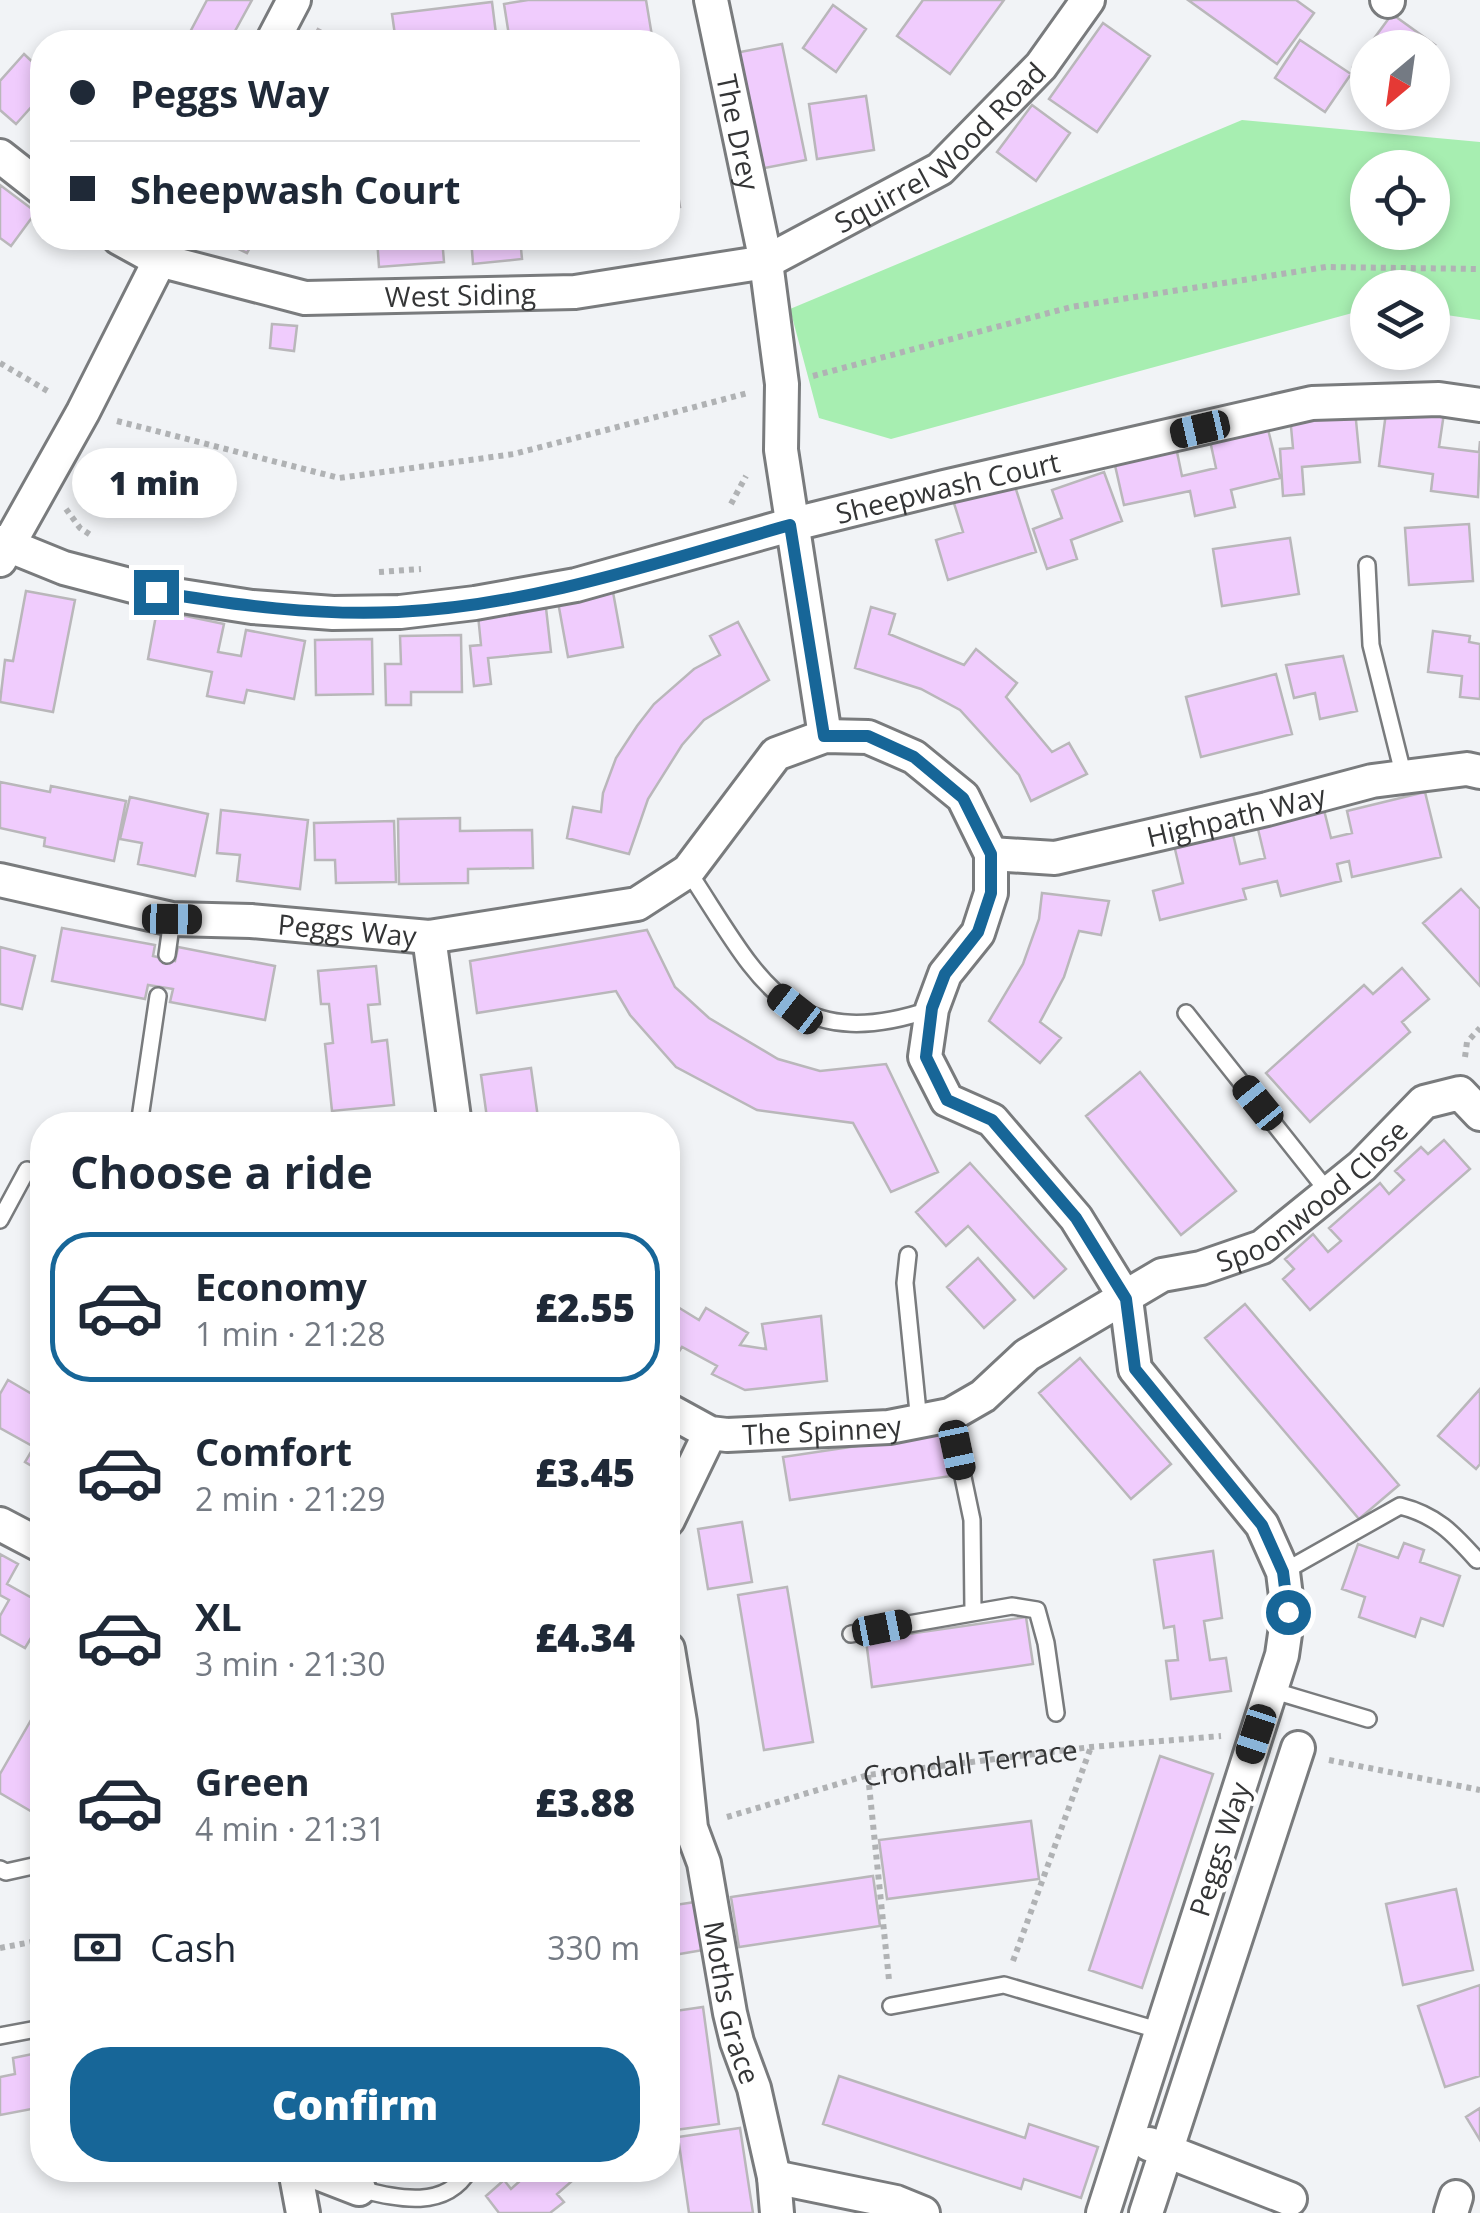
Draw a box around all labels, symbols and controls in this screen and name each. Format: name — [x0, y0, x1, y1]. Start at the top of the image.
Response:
north arrow — [1350, 30, 1450, 130]
map controls — [1350, 30, 1450, 370]
street label: Squirrel Wood Road — [827, 54, 1054, 241]
text: Peggs Way — [130, 67, 329, 119]
street label: The Drey — [708, 71, 770, 194]
button: locate — [1350, 150, 1450, 250]
text: Sheepwash Court — [130, 163, 461, 215]
button: layers — [1350, 270, 1450, 370]
street label: West Siding — [384, 274, 536, 315]
car — [1167, 408, 1233, 450]
street label: Sheepwash Court — [831, 442, 1063, 532]
callout: 1 min — [74, 447, 238, 517]
text: 1 min — [109, 461, 200, 504]
route end — [134, 570, 179, 615]
street label: Highpath Way — [1143, 775, 1330, 855]
car — [142, 903, 202, 935]
street label: Peggs Way — [276, 905, 419, 955]
car — [762, 979, 828, 1039]
car — [1227, 1070, 1289, 1136]
street label: Spoonwood Close — [1211, 1111, 1416, 1280]
text: Choose a ride — [70, 1141, 373, 1202]
text: Economy — [195, 1260, 367, 1312]
icon: car — [75, 1262, 165, 1352]
text: £2.55 — [535, 1281, 635, 1333]
text: 1 min · 21:28 — [195, 1312, 386, 1355]
street label: The Spinney — [741, 1406, 906, 1453]
car — [936, 1418, 978, 1482]
text: Comfort — [195, 1425, 352, 1477]
icon: car — [75, 1427, 165, 1517]
text: £3.45 — [535, 1446, 635, 1498]
text: 2 min · 21:29 — [195, 1477, 386, 1520]
text: XL — [195, 1590, 242, 1642]
route start — [1266, 1590, 1311, 1635]
icon: car — [75, 1592, 165, 1682]
car — [850, 1608, 914, 1648]
text: £4.34 — [535, 1611, 635, 1663]
text: 3 min · 21:30 — [195, 1642, 386, 1685]
car — [1232, 1701, 1280, 1767]
street label: Crondall Terrace — [861, 1730, 1080, 1794]
text: Green — [195, 1755, 310, 1807]
icon: car — [75, 1757, 165, 1847]
text: £3.88 — [535, 1776, 635, 1828]
street label: Peggs Way — [1179, 1776, 1259, 1921]
text: 4 min · 21:31 — [195, 1807, 386, 1850]
street label: Moths Grace — [695, 1918, 770, 2089]
icon: cash — [70, 1920, 125, 1975]
text: Cash — [150, 1921, 236, 1973]
text: 330 m — [547, 1926, 640, 1969]
button: Confirm — [70, 2047, 640, 2162]

